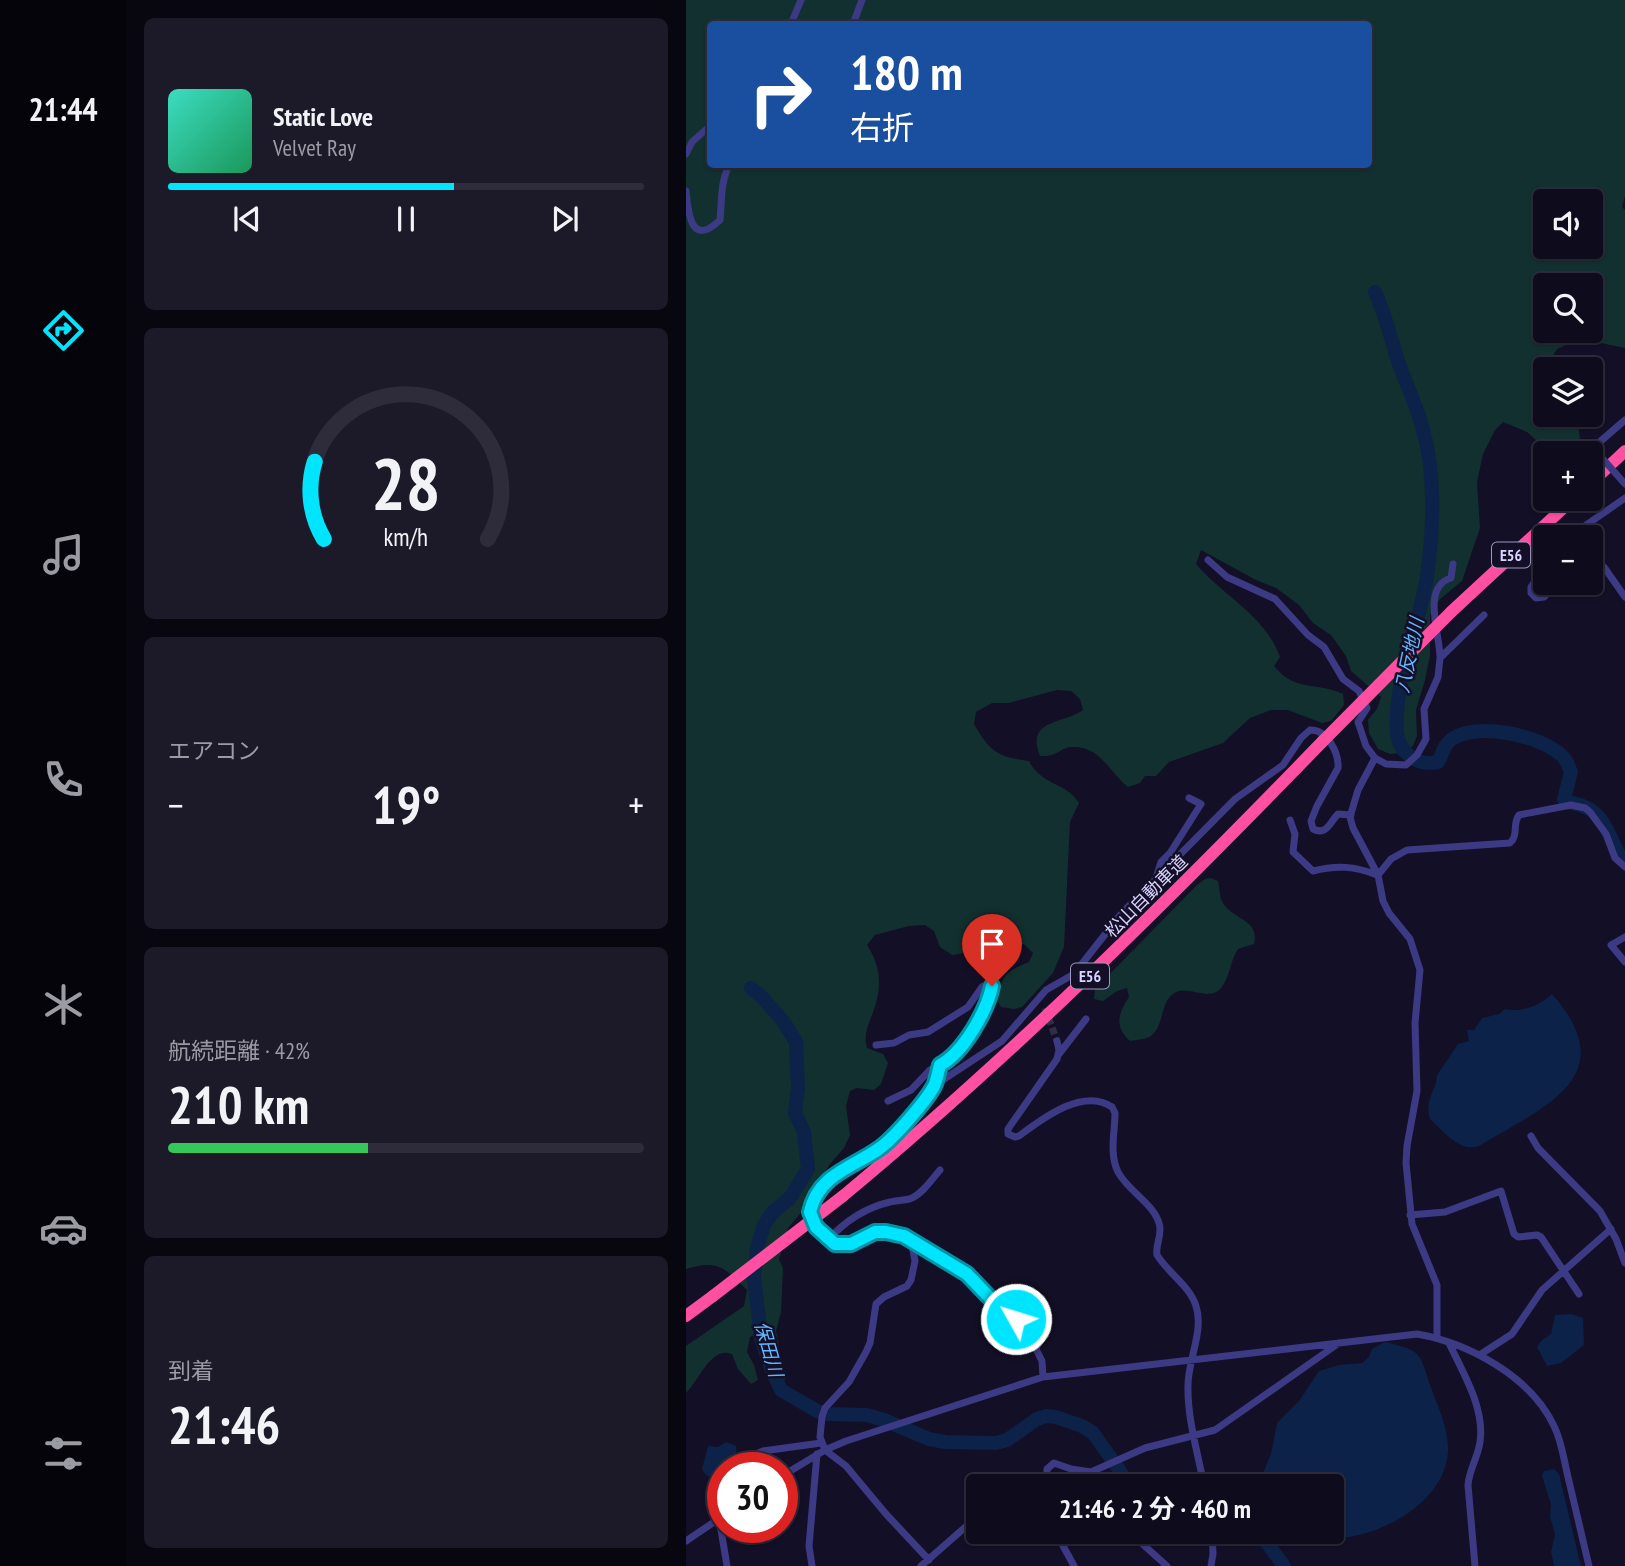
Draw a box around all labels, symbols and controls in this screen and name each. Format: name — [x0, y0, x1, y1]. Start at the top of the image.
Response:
text: 180 m — [850, 40, 963, 104]
icon: right — [735, 49, 826, 140]
text: 21:44 — [28, 88, 98, 130]
text: Static Love — [273, 100, 373, 133]
text: 右折 — [850, 106, 914, 148]
text: Velvet Ray — [273, 133, 356, 162]
map controls — [1533, 189, 1603, 595]
button: sound — [1533, 189, 1603, 259]
icon: previous — [228, 200, 266, 238]
icon: pause — [387, 200, 425, 238]
icon: next — [546, 200, 584, 238]
button: search — [1533, 273, 1603, 343]
icon: directions — [39, 306, 88, 355]
button: layers — [1533, 357, 1603, 427]
text: 28 — [371, 436, 441, 530]
button: + — [1533, 441, 1603, 511]
text: km/h — [384, 521, 428, 553]
button: − — [1533, 525, 1603, 595]
icon: music — [39, 530, 88, 579]
road number: E56 — [1492, 542, 1530, 568]
water label: 八反地川 — [1389, 613, 1429, 695]
text: エアコン — [168, 736, 260, 765]
icon: phone — [39, 755, 88, 804]
text: 19° — [372, 771, 440, 838]
text: − — [168, 780, 184, 829]
text: + — [628, 780, 644, 829]
street label: 松山自動車道 — [1100, 850, 1192, 942]
pin — [962, 914, 1022, 986]
icon: arrive — [973, 925, 1011, 963]
road number: E56 — [1071, 964, 1109, 988]
icon: climate — [39, 980, 88, 1029]
text: 航続距離 · 42% — [168, 1036, 310, 1065]
text: 210 km — [168, 1071, 309, 1138]
icon: car — [39, 1204, 88, 1253]
position arrow — [979, 1282, 1053, 1356]
water label: 保田川 — [750, 1318, 789, 1382]
text: 到着 — [168, 1356, 214, 1385]
text: 21:46 — [168, 1391, 280, 1458]
icon: filters — [39, 1429, 88, 1478]
speed limit sign: 30 — [707, 1452, 798, 1543]
text: 21:46 · 2 分 · 460 m — [1059, 1492, 1251, 1525]

